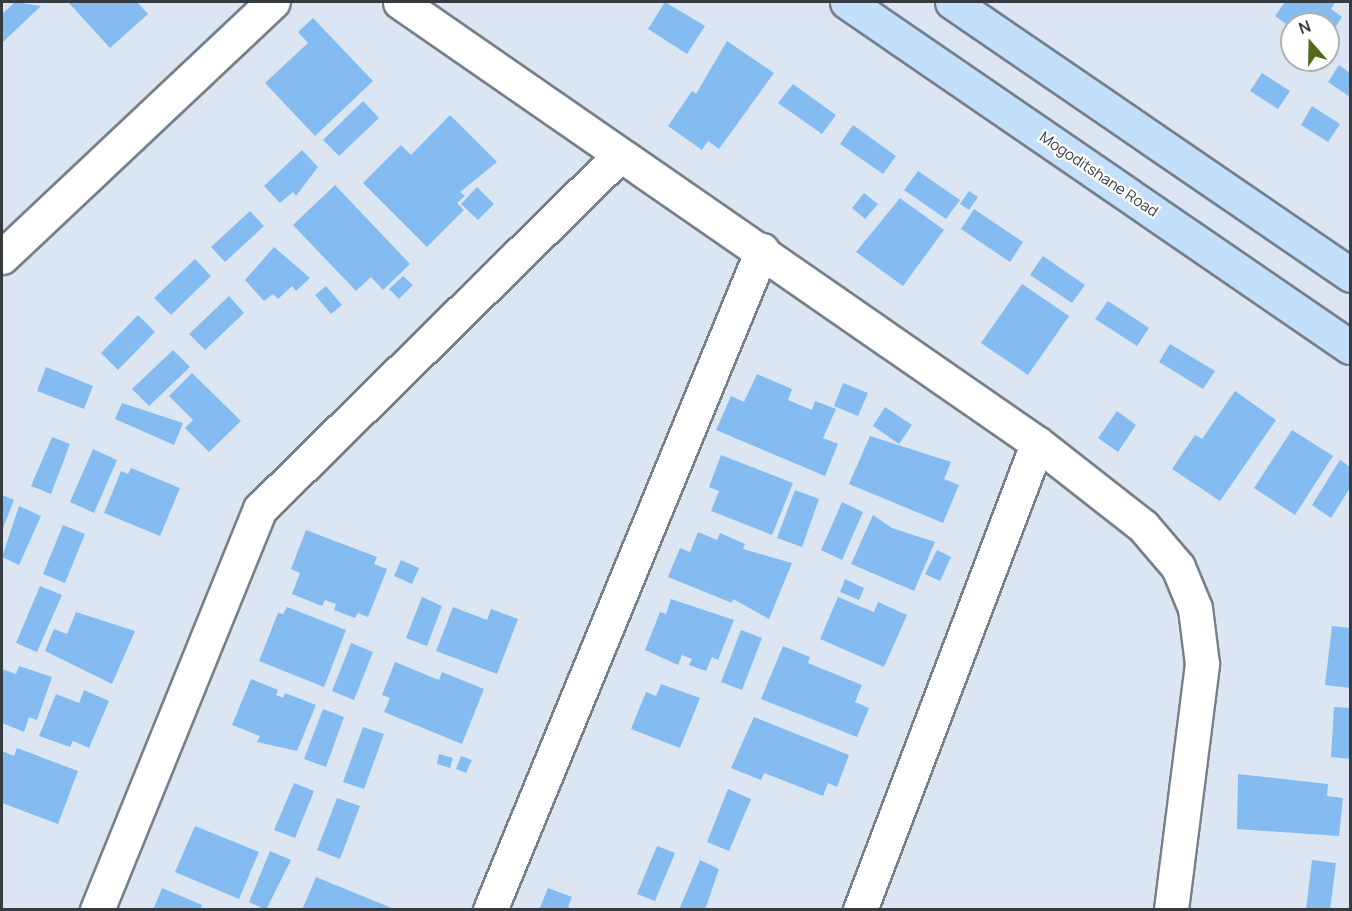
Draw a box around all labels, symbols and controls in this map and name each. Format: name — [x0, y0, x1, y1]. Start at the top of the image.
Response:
north arrow — [1280, 12, 1340, 72]
text: N — [1295, 15, 1314, 39]
street label: Mogoditshane Road — [1036, 128, 1162, 220]

